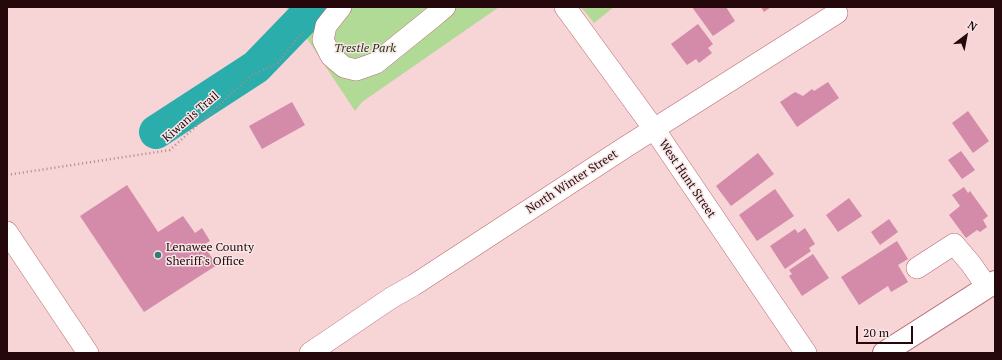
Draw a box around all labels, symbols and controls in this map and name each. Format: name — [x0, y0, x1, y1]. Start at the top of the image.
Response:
north arrow — [946, 16, 986, 56]
text: N — [965, 18, 980, 34]
park label: Trestle Park — [334, 42, 396, 56]
street label: Kiwanis Trail — [160, 89, 222, 145]
street label: West Hunt Street — [656, 137, 718, 221]
street label: North Winter Street — [523, 147, 621, 217]
place label: Lenawee County Sheriff's Office — [166, 241, 254, 269]
marker: Lenawee County Sheriff's Office — [153, 250, 163, 260]
scale bar — [858, 318, 915, 344]
text: 20 m — [863, 325, 889, 340]

